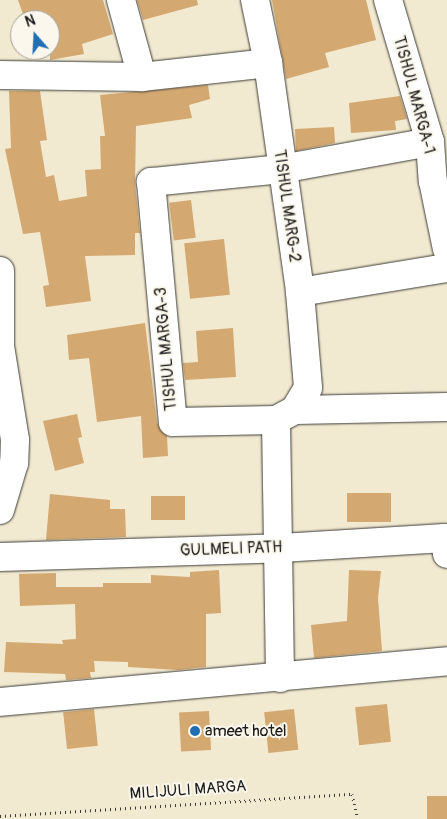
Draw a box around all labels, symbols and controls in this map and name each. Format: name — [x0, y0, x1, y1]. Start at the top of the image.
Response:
north arrow — [10, 10, 60, 60]
text: N — [23, 12, 38, 31]
street label: TISHUL MARGA-1 — [389, 34, 439, 156]
street label: TISHUL MARG-2 — [270, 148, 304, 264]
street label: TISHUL MARGA-3 — [151, 286, 181, 412]
street label: GULMELI PATH — [180, 538, 282, 560]
place label: ameet hotel — [205, 721, 287, 741]
marker: ameet hotel — [189, 725, 201, 737]
street label: MILIJULI MARGA — [129, 776, 247, 804]

